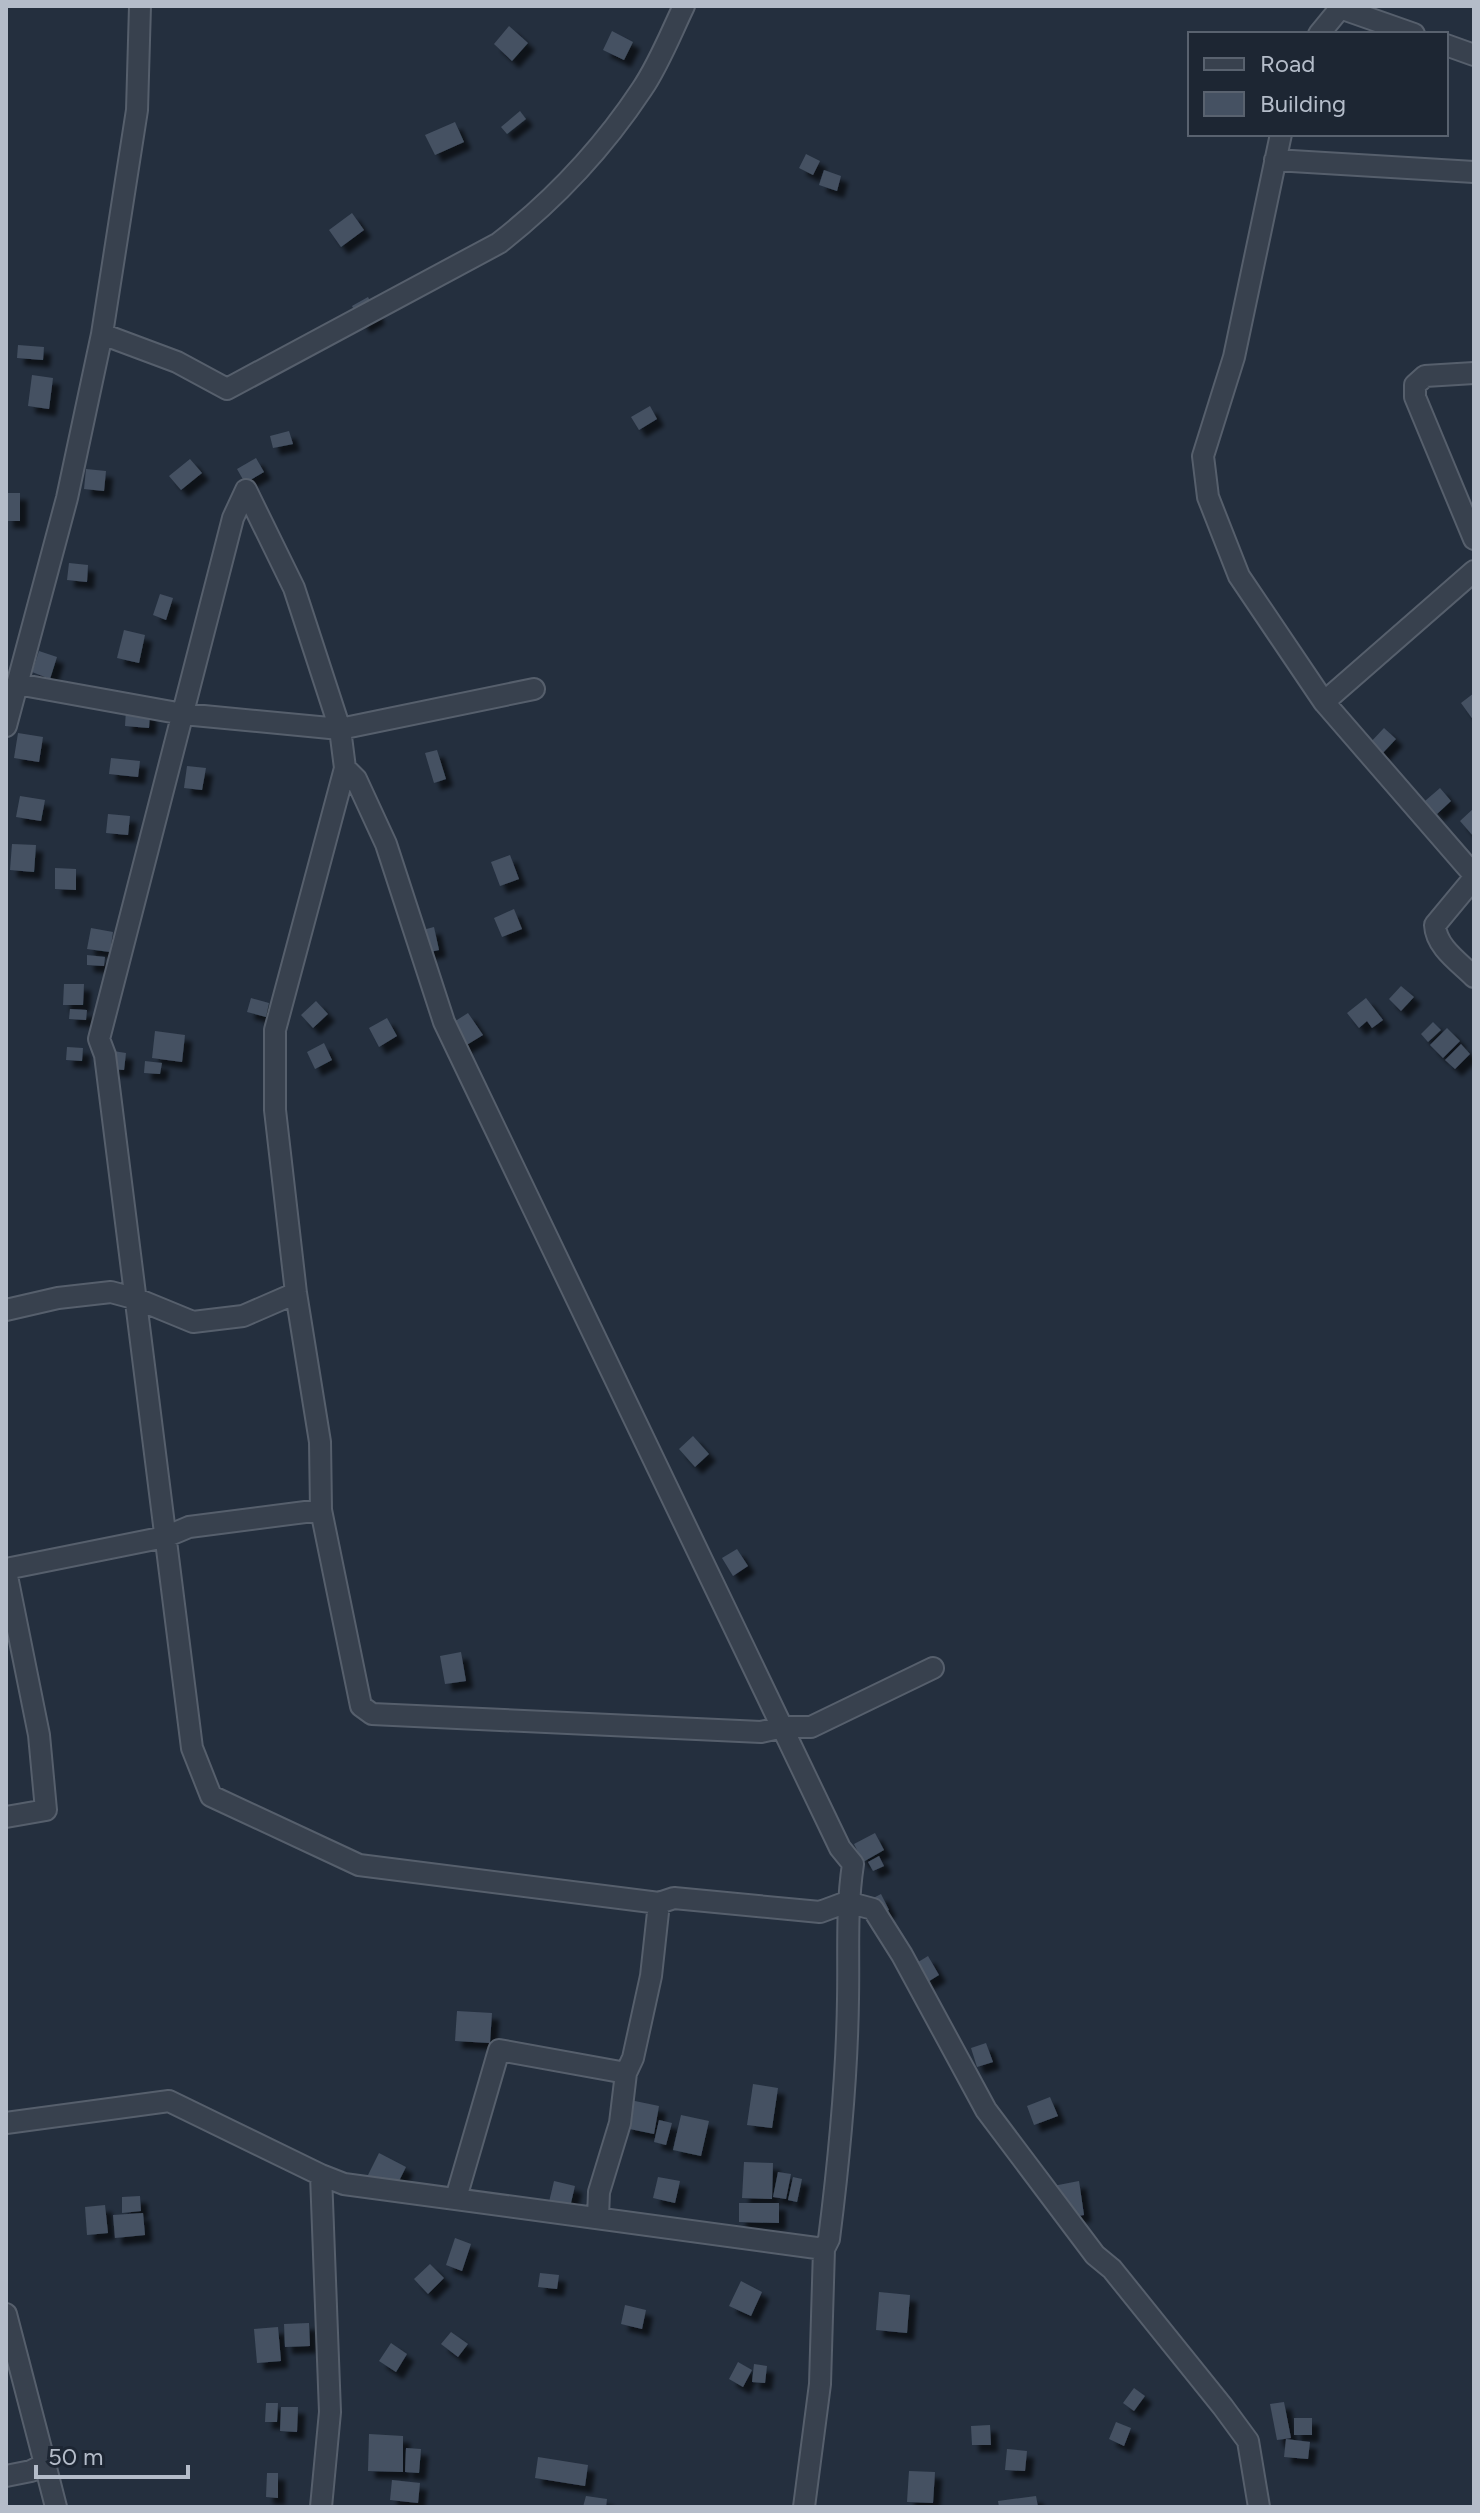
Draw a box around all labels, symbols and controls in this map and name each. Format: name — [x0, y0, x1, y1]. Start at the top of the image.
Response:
legend — [1188, 32, 1448, 136]
text: Road — [1260, 49, 1315, 78]
text: Building — [1260, 89, 1346, 118]
scale bar — [36, 2429, 188, 2479]
text: 50 m — [48, 2442, 104, 2471]

